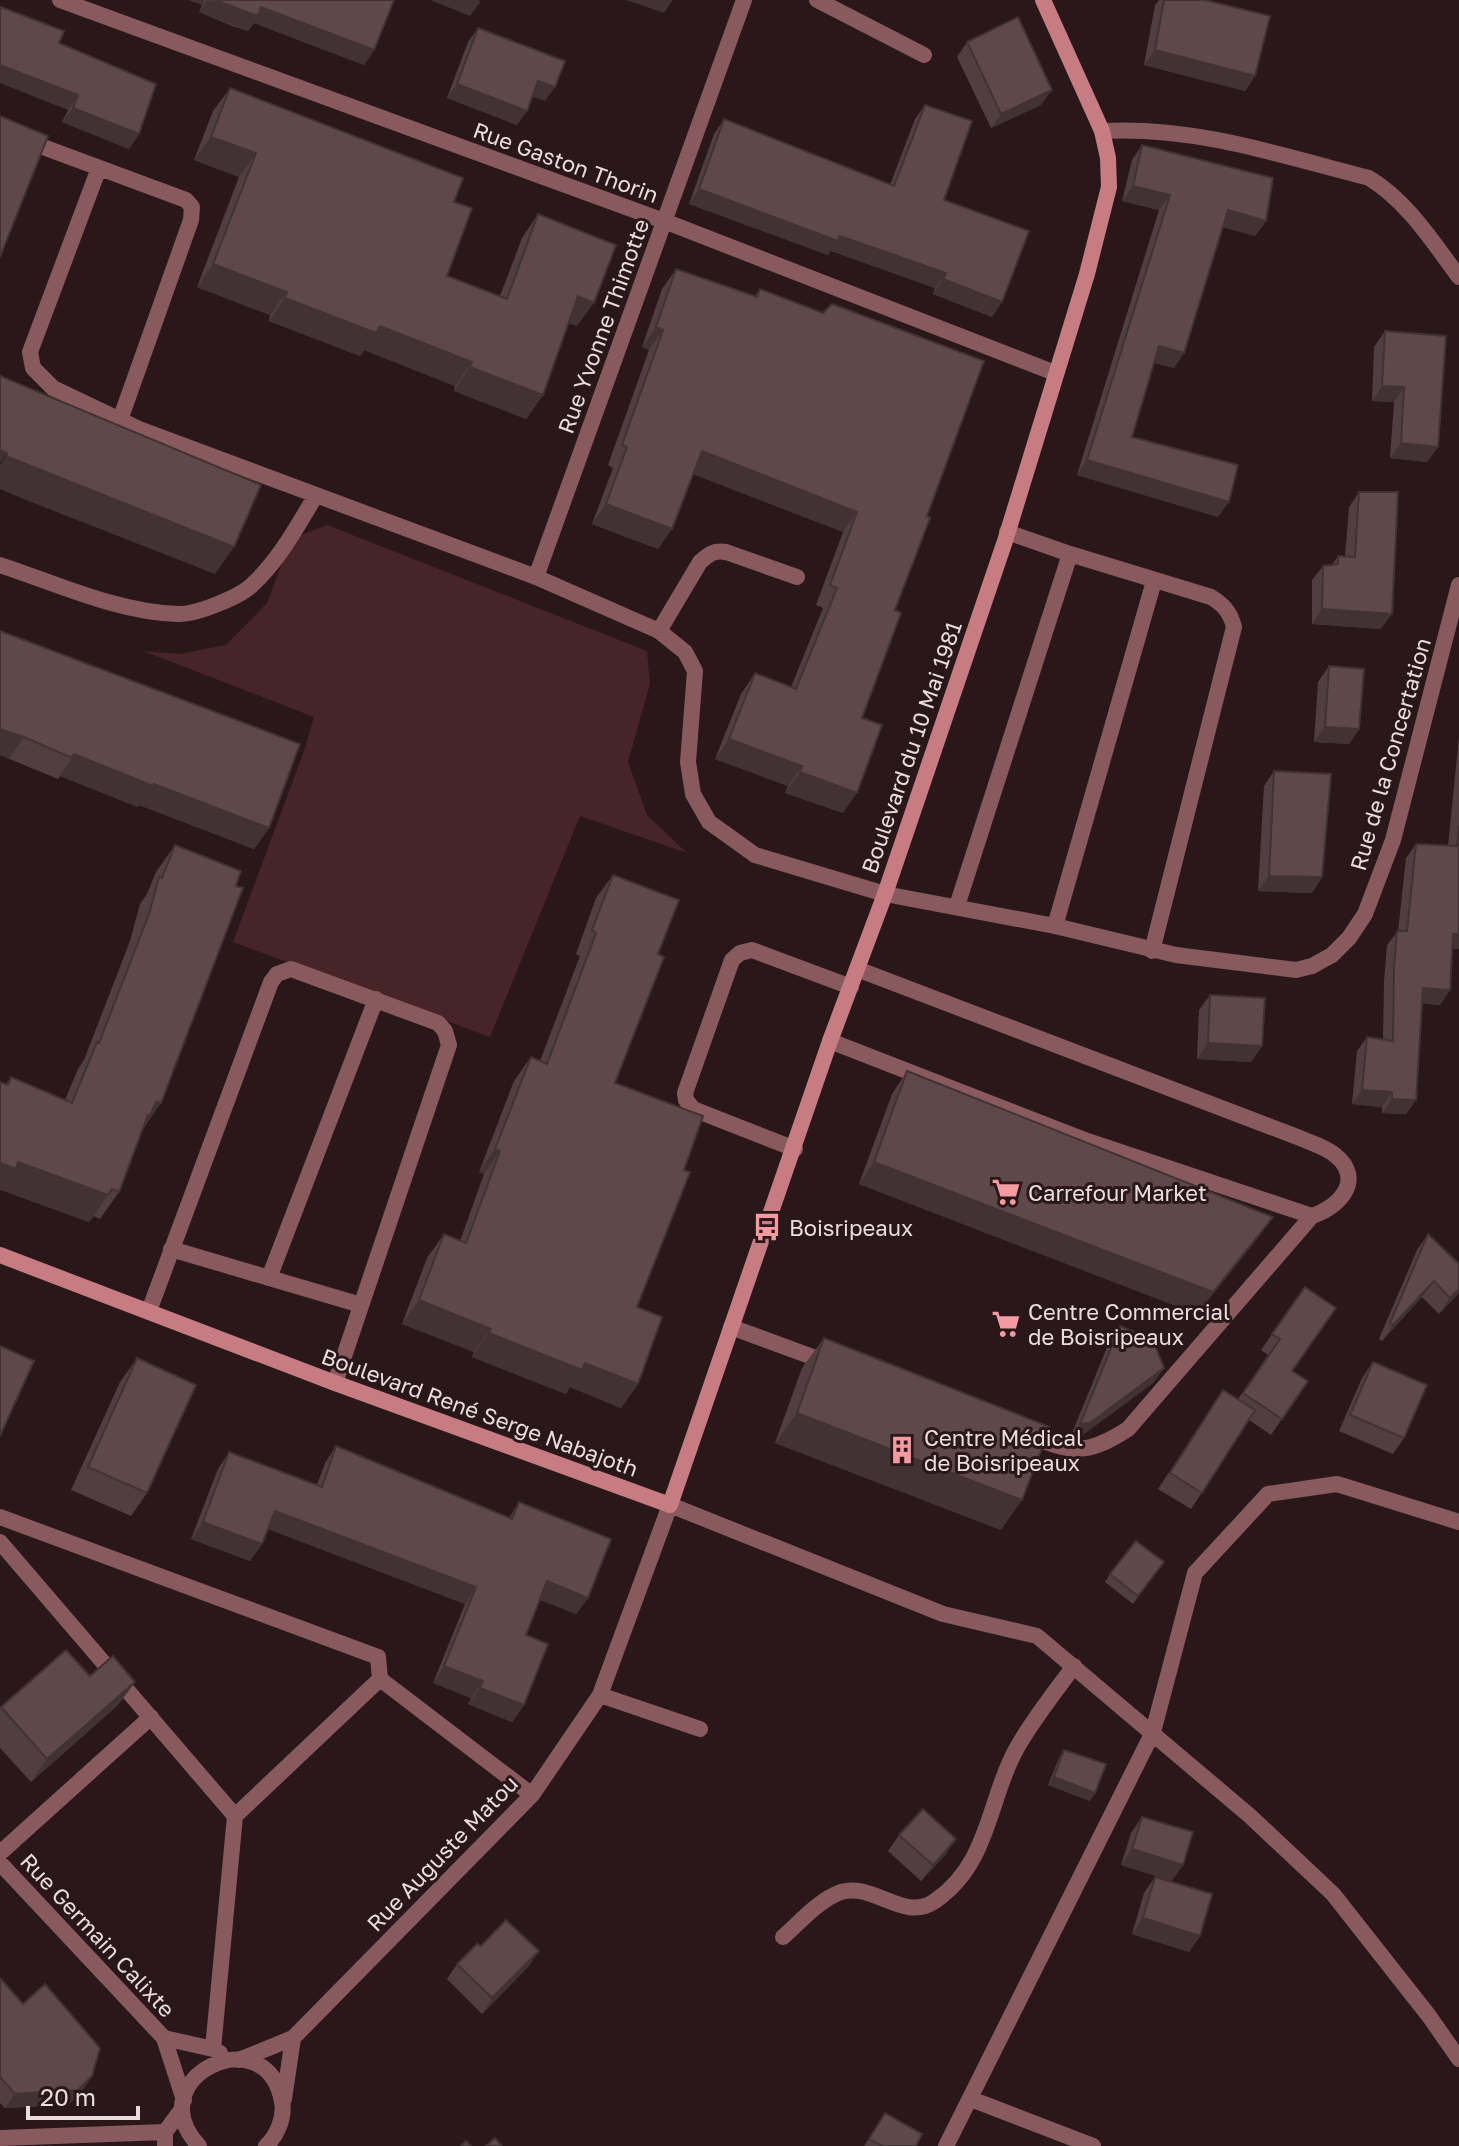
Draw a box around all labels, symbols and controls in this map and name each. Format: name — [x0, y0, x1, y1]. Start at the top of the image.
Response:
street label: Rue Gaston Thorin — [470, 116, 662, 208]
street label: Rue Yvonne Thimotte — [552, 215, 654, 437]
street label: Boulevard du 10 Mai 1981 — [855, 617, 967, 877]
street label: Rue de la Concertation — [1344, 635, 1436, 873]
supermarket icon: Carrefour Market — [991, 1177, 1021, 1207]
place label: Carrefour Market — [1028, 1179, 1207, 1206]
bus stop icon: Boisripeaux — [752, 1212, 782, 1242]
place label: Boisripeaux — [789, 1214, 913, 1241]
place label: Centre Commercial de Boisripeaux — [1028, 1298, 1230, 1350]
supermarket icon: Centre Commercial de Boisripeaux — [991, 1309, 1021, 1339]
street label: Boulevard René Serge Nabajoth — [318, 1342, 642, 1482]
place label: Centre Médical de Boisripeaux — [924, 1424, 1083, 1476]
building icon: Centre Médical de Boisripeaux — [887, 1435, 917, 1465]
street label: Rue Auguste Matou — [361, 1770, 523, 1936]
street label: Rue Germain Calixte — [15, 1847, 181, 2023]
scale bar — [28, 2070, 138, 2120]
text: 20 m — [40, 2082, 96, 2111]

